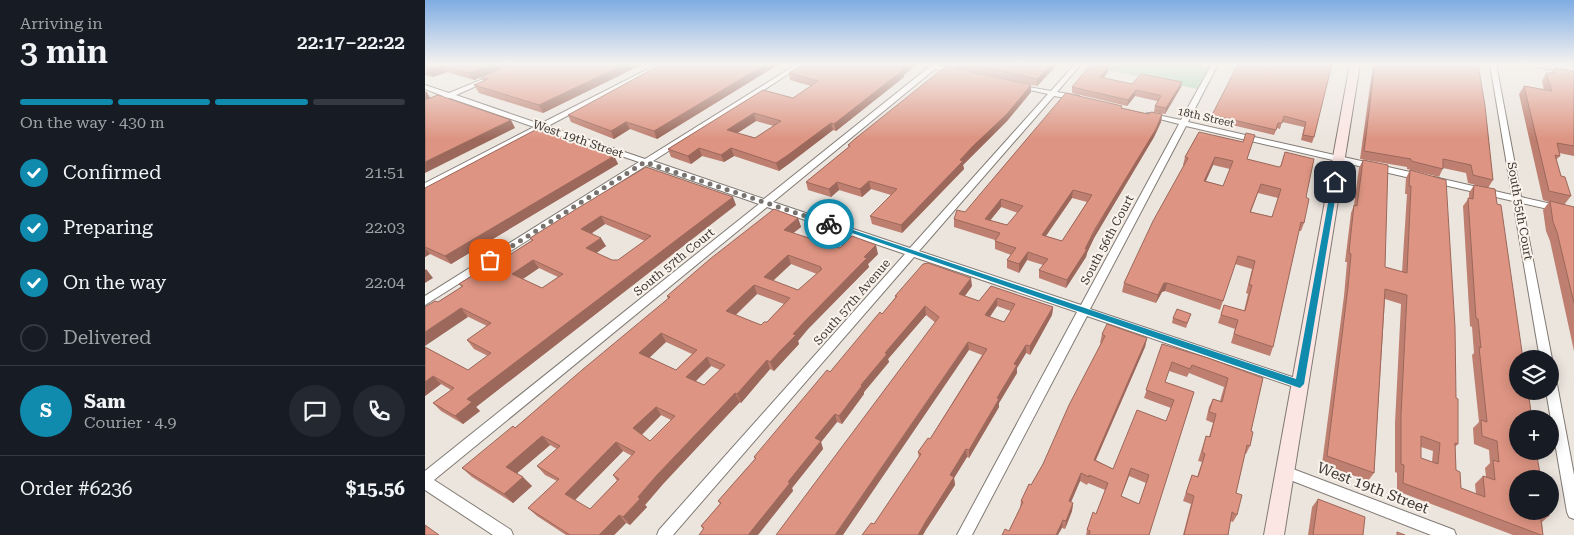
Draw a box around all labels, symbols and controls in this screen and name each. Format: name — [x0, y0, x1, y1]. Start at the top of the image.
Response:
text: Arriving in — [20, 14, 103, 33]
text: 22:17–22:22 — [297, 31, 405, 54]
text: 3 min — [20, 33, 108, 71]
street label: 18th Street — [1176, 105, 1236, 130]
text: On the way · 430 m — [20, 113, 165, 132]
street label: West 19th Street — [531, 117, 625, 161]
icon: check — [20, 159, 48, 187]
text: Confirmed — [63, 161, 161, 184]
pin — [1314, 161, 1356, 203]
street label: South 55th Court — [1504, 161, 1536, 262]
text: 21:51 — [365, 163, 405, 182]
icon: home — [1321, 168, 1349, 196]
street label: South 56th Court — [1077, 192, 1137, 287]
courier — [804, 199, 854, 249]
icon: bike — [815, 210, 843, 238]
icon: check — [20, 214, 48, 242]
text: Preparing — [63, 216, 153, 239]
text: 22:03 — [365, 218, 405, 237]
street label: South 57th Court — [631, 225, 718, 299]
pin — [469, 239, 511, 281]
icon: bag — [476, 246, 504, 274]
street label: South 57th Avenue — [811, 256, 893, 348]
icon: check — [20, 269, 48, 297]
text: On the way — [63, 271, 166, 294]
text: 22:04 — [365, 273, 405, 292]
text: Delivered — [63, 326, 151, 349]
map controls — [1509, 350, 1559, 520]
button: layers — [1509, 350, 1559, 400]
button: chat — [289, 385, 341, 437]
button: phone — [353, 385, 405, 437]
text: Sam — [84, 390, 126, 413]
text: S — [40, 399, 52, 422]
button: + — [1509, 410, 1559, 460]
text: Courier · 4.9 — [84, 413, 177, 432]
street label: West 19th Street — [1315, 458, 1432, 518]
button: − — [1509, 470, 1559, 520]
text: Order #6236 — [20, 477, 132, 500]
text: $15.56 — [346, 477, 405, 500]

